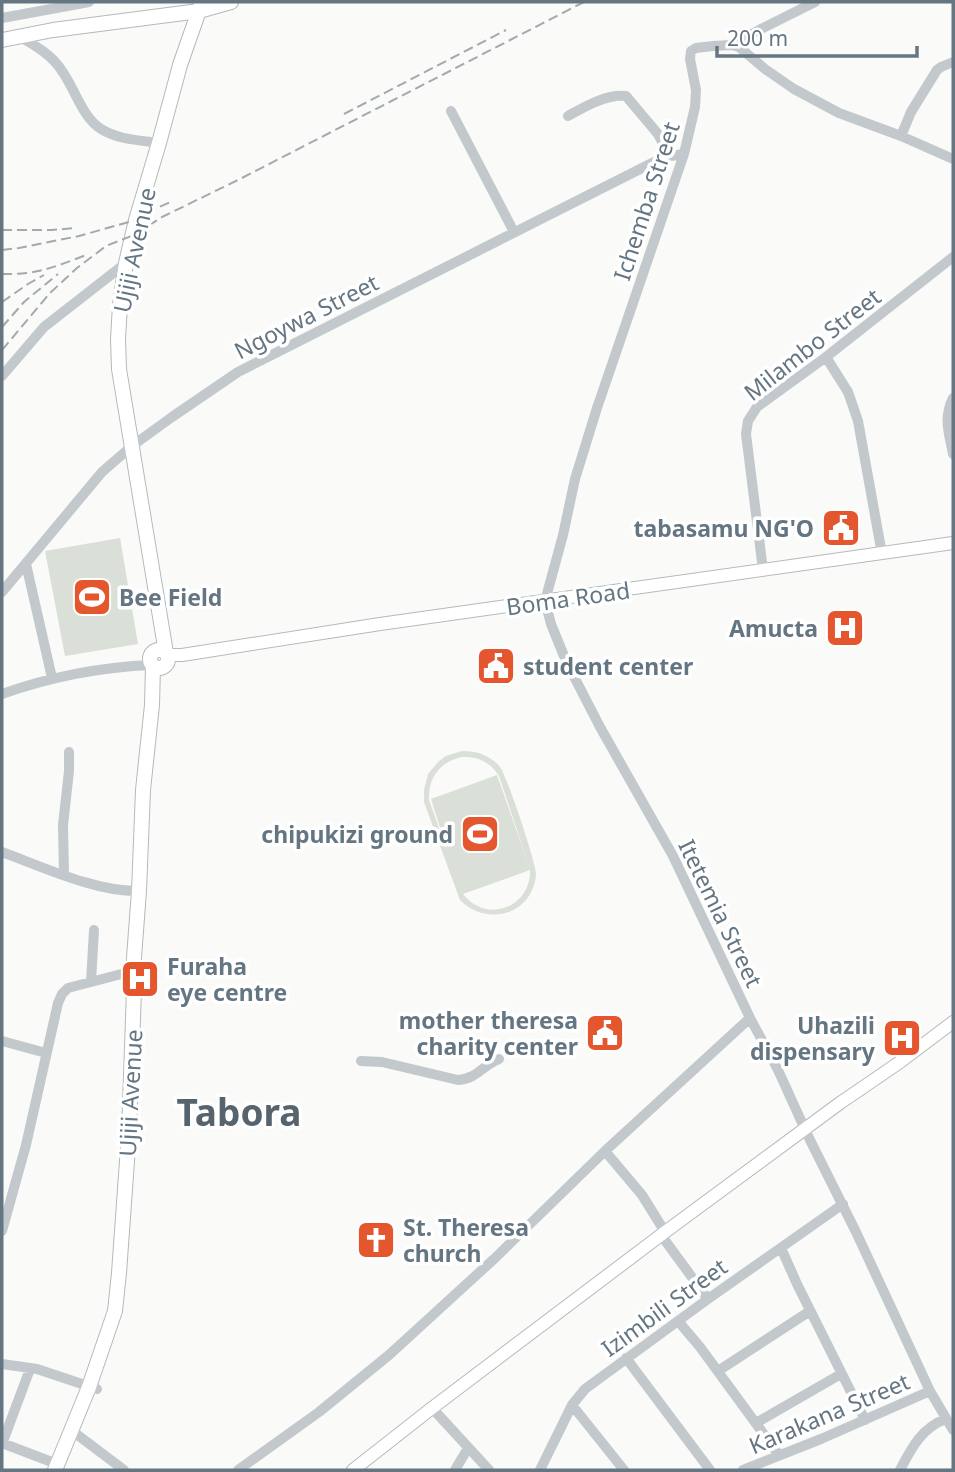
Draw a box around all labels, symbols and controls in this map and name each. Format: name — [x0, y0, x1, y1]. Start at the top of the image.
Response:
scale bar — [717, 14, 916, 58]
text: 200 m — [727, 24, 788, 52]
street label: Ichemba Street — [605, 118, 687, 284]
street label: Ujiji Avenue — [105, 184, 163, 316]
street label: Ngoywa Street — [228, 266, 384, 366]
street label: Milambo Street — [737, 280, 887, 408]
public building icon: tabasamu NG'O — [820, 507, 862, 549]
place label: tabasamu NG'O — [634, 512, 814, 544]
street label: Boma Road — [504, 573, 632, 623]
sports icon: Bee Field — [71, 576, 113, 618]
place label: Bee Field — [119, 581, 222, 613]
hospital icon: Amucta — [824, 607, 866, 649]
place label: Amucta — [729, 612, 818, 644]
public building icon: student center — [475, 645, 517, 687]
place label: student center — [523, 650, 693, 682]
sports icon: chipukizi ground — [459, 813, 501, 855]
place label: chipukizi ground — [261, 818, 453, 850]
street label: Itetemia Street — [671, 834, 771, 992]
place label: Furaha eye centre — [167, 950, 287, 1008]
hospital icon: Furaha eye centre — [119, 958, 161, 1000]
place label: mother theresa charity center — [399, 1004, 578, 1062]
place label: Uhazili dispensary — [750, 1009, 876, 1067]
public building icon: mother theresa charity center — [584, 1012, 626, 1054]
hospital icon: Uhazili dispensary — [881, 1017, 923, 1059]
street label: Ujiji Avenue — [111, 1029, 149, 1157]
district label: Tabora — [176, 1086, 302, 1137]
place label: St. Theresa church — [403, 1211, 529, 1269]
church icon: St. Theresa church — [355, 1219, 397, 1261]
street label: Izimbili Street — [595, 1250, 733, 1364]
street label: Karakana Street — [744, 1365, 914, 1461]

